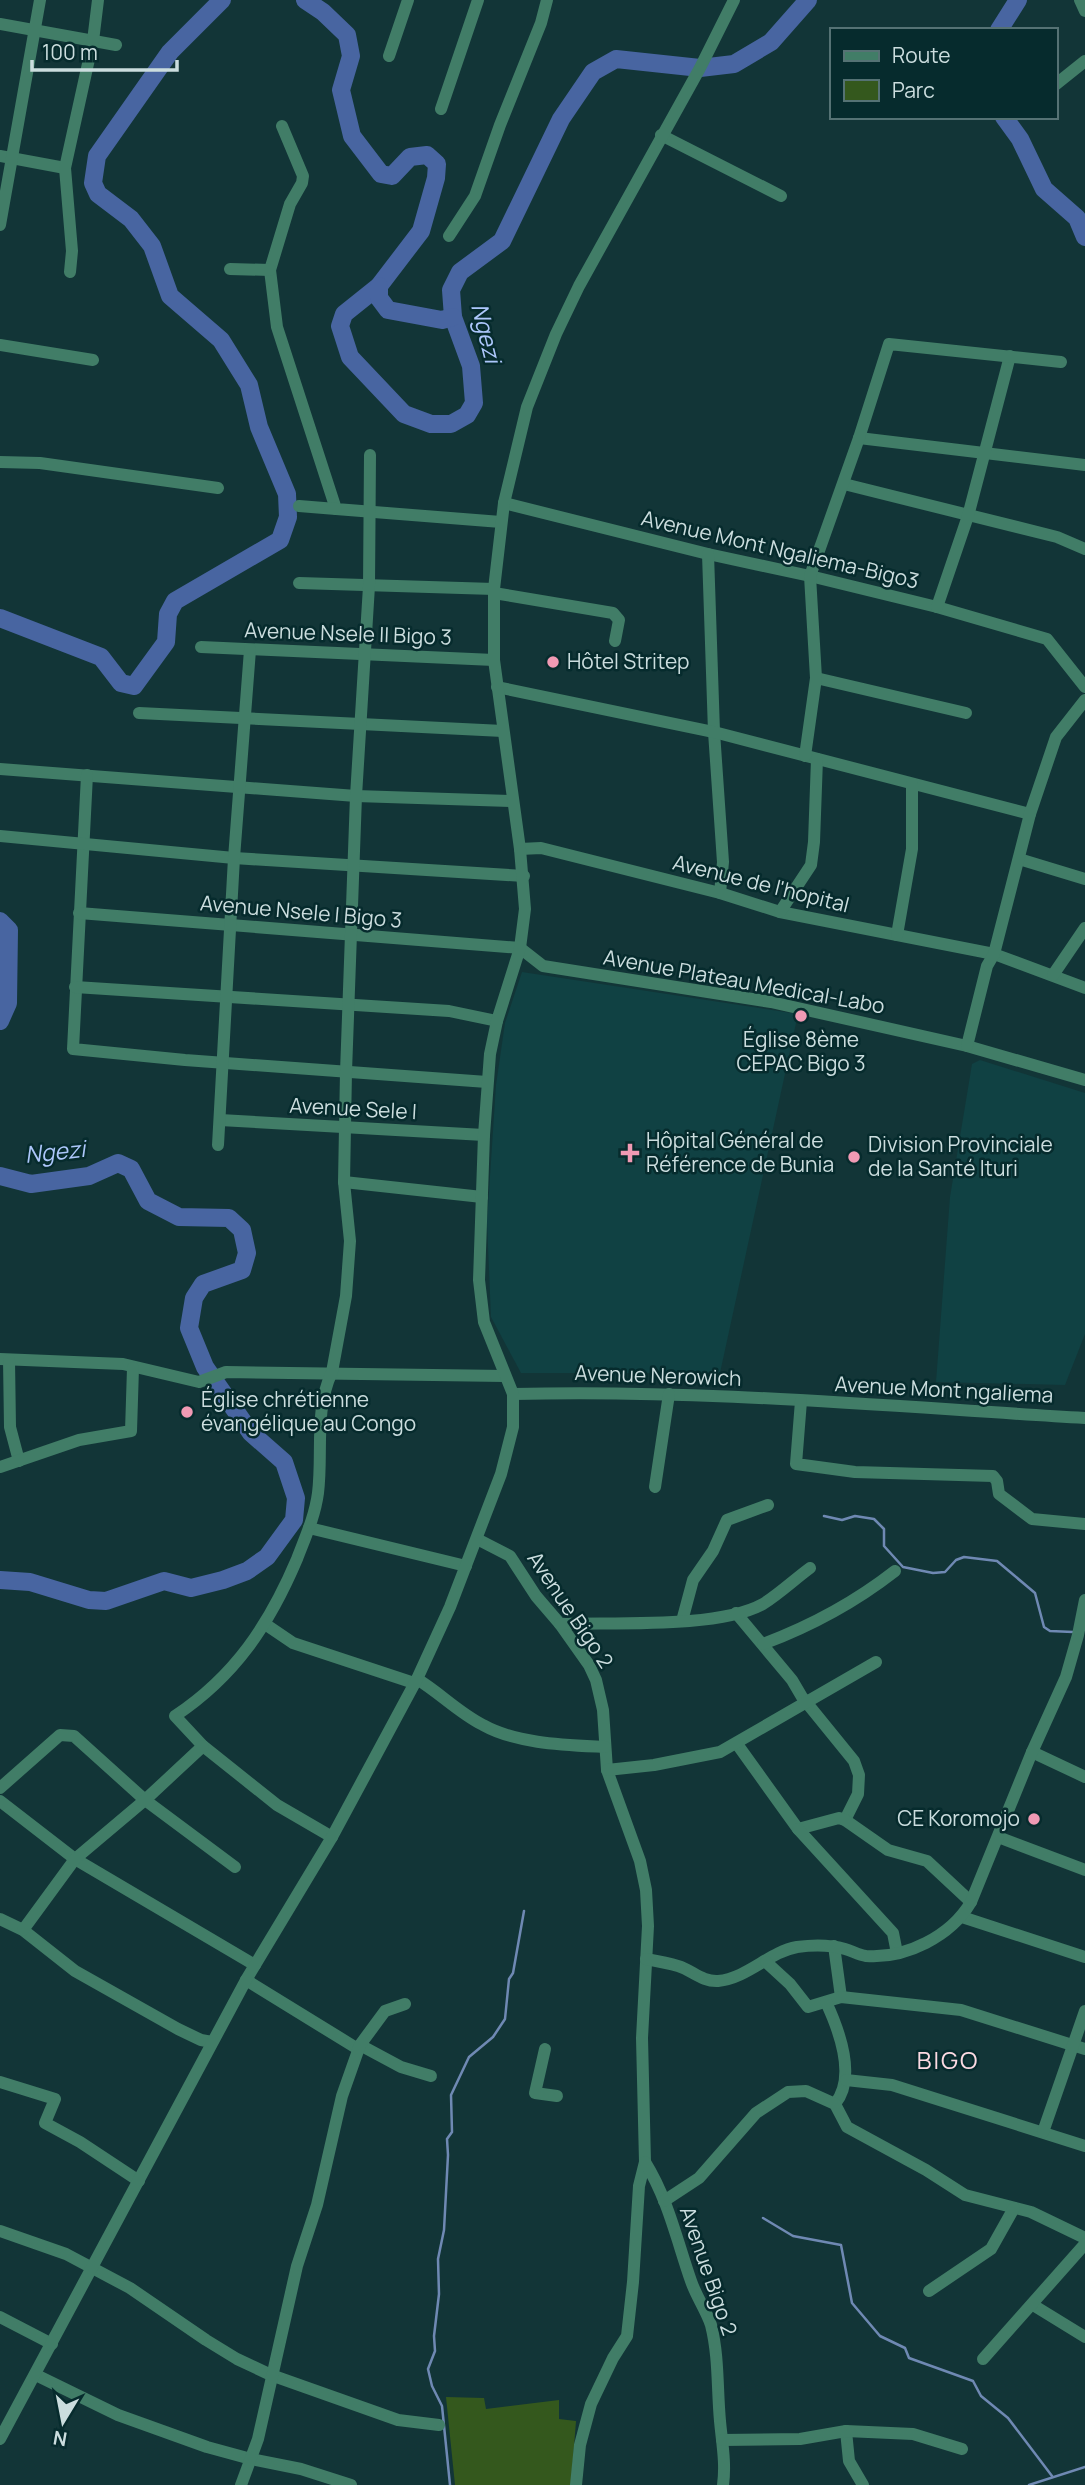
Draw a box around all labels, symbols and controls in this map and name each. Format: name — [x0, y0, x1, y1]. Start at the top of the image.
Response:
scale bar — [32, 28, 177, 72]
legend — [830, 28, 1057, 119]
text: 100 m — [42, 38, 98, 66]
text: Route — [892, 41, 950, 69]
text: Parc — [892, 76, 935, 104]
water label: Ngezi — [464, 300, 510, 368]
street label: Avenue Mont Ngaliema-Bigo3 — [639, 503, 922, 595]
street label: Avenue Nsele II Bigo 3 — [244, 615, 452, 651]
place label: Hôtel Stritep — [567, 647, 689, 675]
marker: Hôtel Stritep — [545, 654, 561, 670]
street label: Avenue de l'hopital — [670, 848, 852, 919]
street label: Avenue Nsele I Bigo 3 — [199, 888, 403, 934]
street label: Avenue Plateau Medical-Labo — [601, 942, 887, 1020]
marker: Église 8ème CEPAC Bigo 3 — [793, 1008, 809, 1024]
place label: Église 8ème CEPAC Bigo 3 — [736, 1025, 866, 1077]
street label: Avenue Sele I — [289, 1091, 418, 1125]
place label: Hôpital Général de Référence de Bunia — [646, 1126, 834, 1178]
place label: Division Provinciale de la Santé Ituri — [868, 1130, 1053, 1182]
water label: Ngezi — [23, 1132, 89, 1170]
marker: Hôpital Général de Référence de Bunia — [620, 1143, 640, 1163]
marker: Division Provinciale de la Santé Ituri — [846, 1149, 862, 1165]
street label: Avenue Nerowich — [574, 1358, 742, 1392]
street label: Avenue Mont ngaliema — [834, 1369, 1054, 1409]
place label: Église chrétienne évangélique au Congo — [201, 1385, 416, 1437]
marker: Église chrétienne évangélique au Congo — [179, 1404, 195, 1420]
street label: Avenue Bigo 2 — [522, 1546, 620, 1673]
place label: CE Koromojo — [897, 1804, 1020, 1832]
marker: CE Koromojo — [1026, 1811, 1042, 1827]
district label: BIGO — [917, 2043, 979, 2076]
street label: Avenue Bigo 2 — [674, 2202, 744, 2339]
north arrow — [28, 2387, 98, 2457]
text: N — [51, 2425, 69, 2453]

